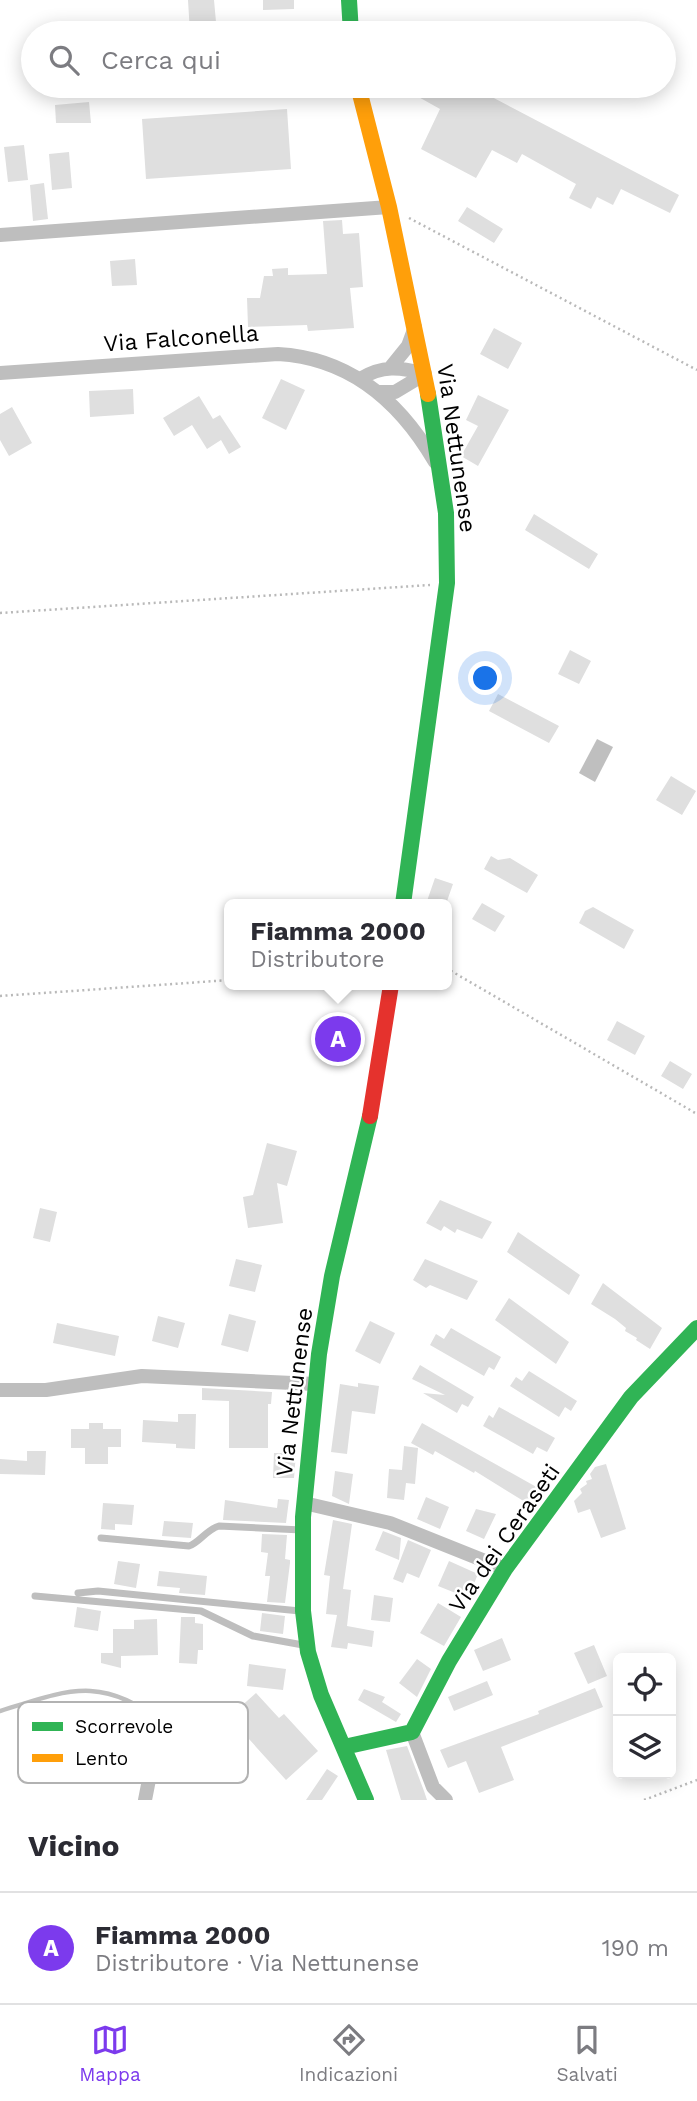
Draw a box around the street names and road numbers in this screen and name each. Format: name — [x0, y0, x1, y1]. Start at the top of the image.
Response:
street label: Via Falconella — [103, 320, 260, 357]
street label: Via Nettunense — [431, 362, 482, 534]
street label: Via Nettunense — [271, 1306, 318, 1478]
street label: Via dei Ceraseti — [443, 1459, 566, 1618]

